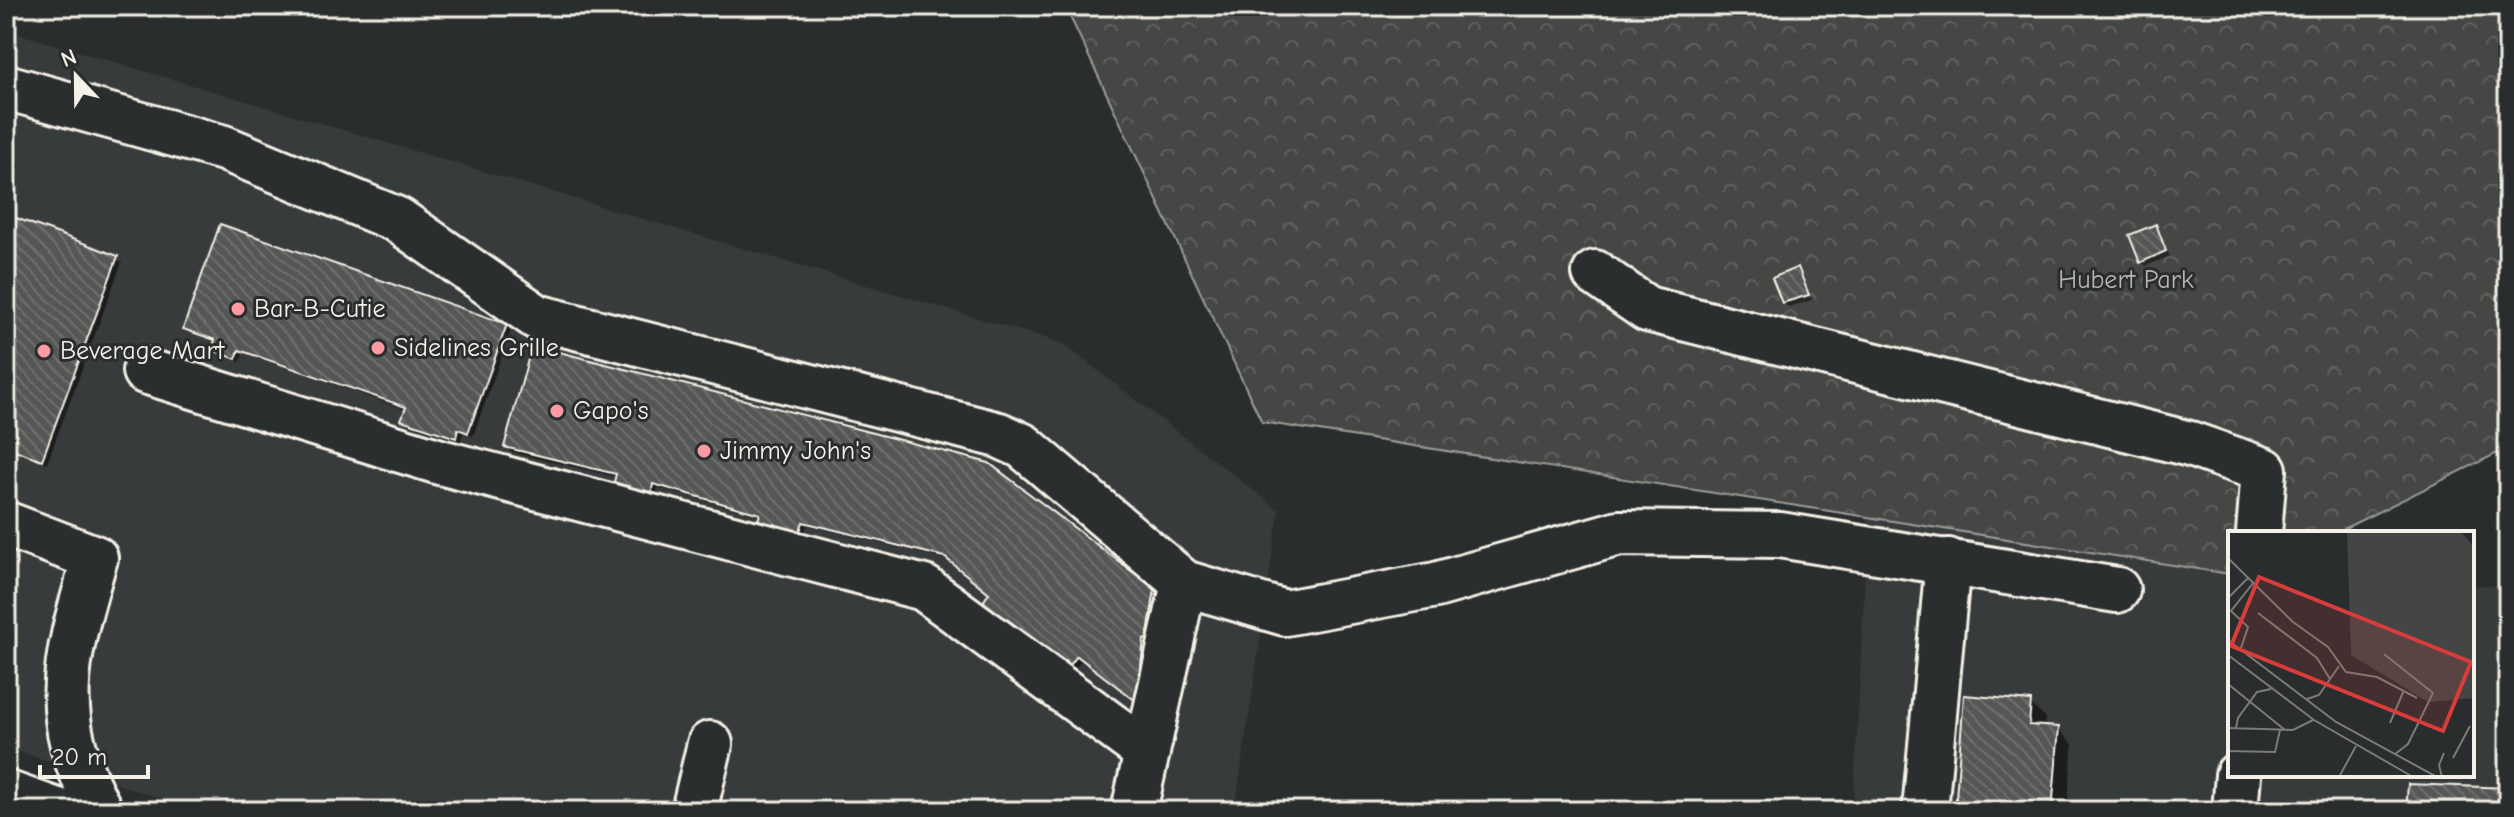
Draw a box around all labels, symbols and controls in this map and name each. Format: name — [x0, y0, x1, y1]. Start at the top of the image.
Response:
north arrow — [36, 36, 116, 116]
text: N — [57, 44, 80, 73]
park label: Hubert Park — [2058, 265, 2194, 295]
place label: Bar-B-Cutie — [254, 294, 385, 324]
marker: Bar-B-Cutie — [229, 300, 247, 318]
place label: Sidelines Grille — [394, 333, 559, 363]
place label: Beverage Mart — [60, 336, 226, 366]
marker: Sidelines Grille — [369, 339, 387, 357]
marker: Beverage Mart — [35, 342, 53, 360]
place label: Gapo's — [573, 396, 649, 426]
marker: Gapo's — [548, 402, 566, 420]
place label: Jimmy John's — [720, 436, 871, 466]
marker: Jimmy John's — [695, 442, 713, 460]
inset map — [2228, 531, 2474, 777]
scale bar — [40, 729, 148, 779]
text: 20 m — [52, 743, 107, 771]

